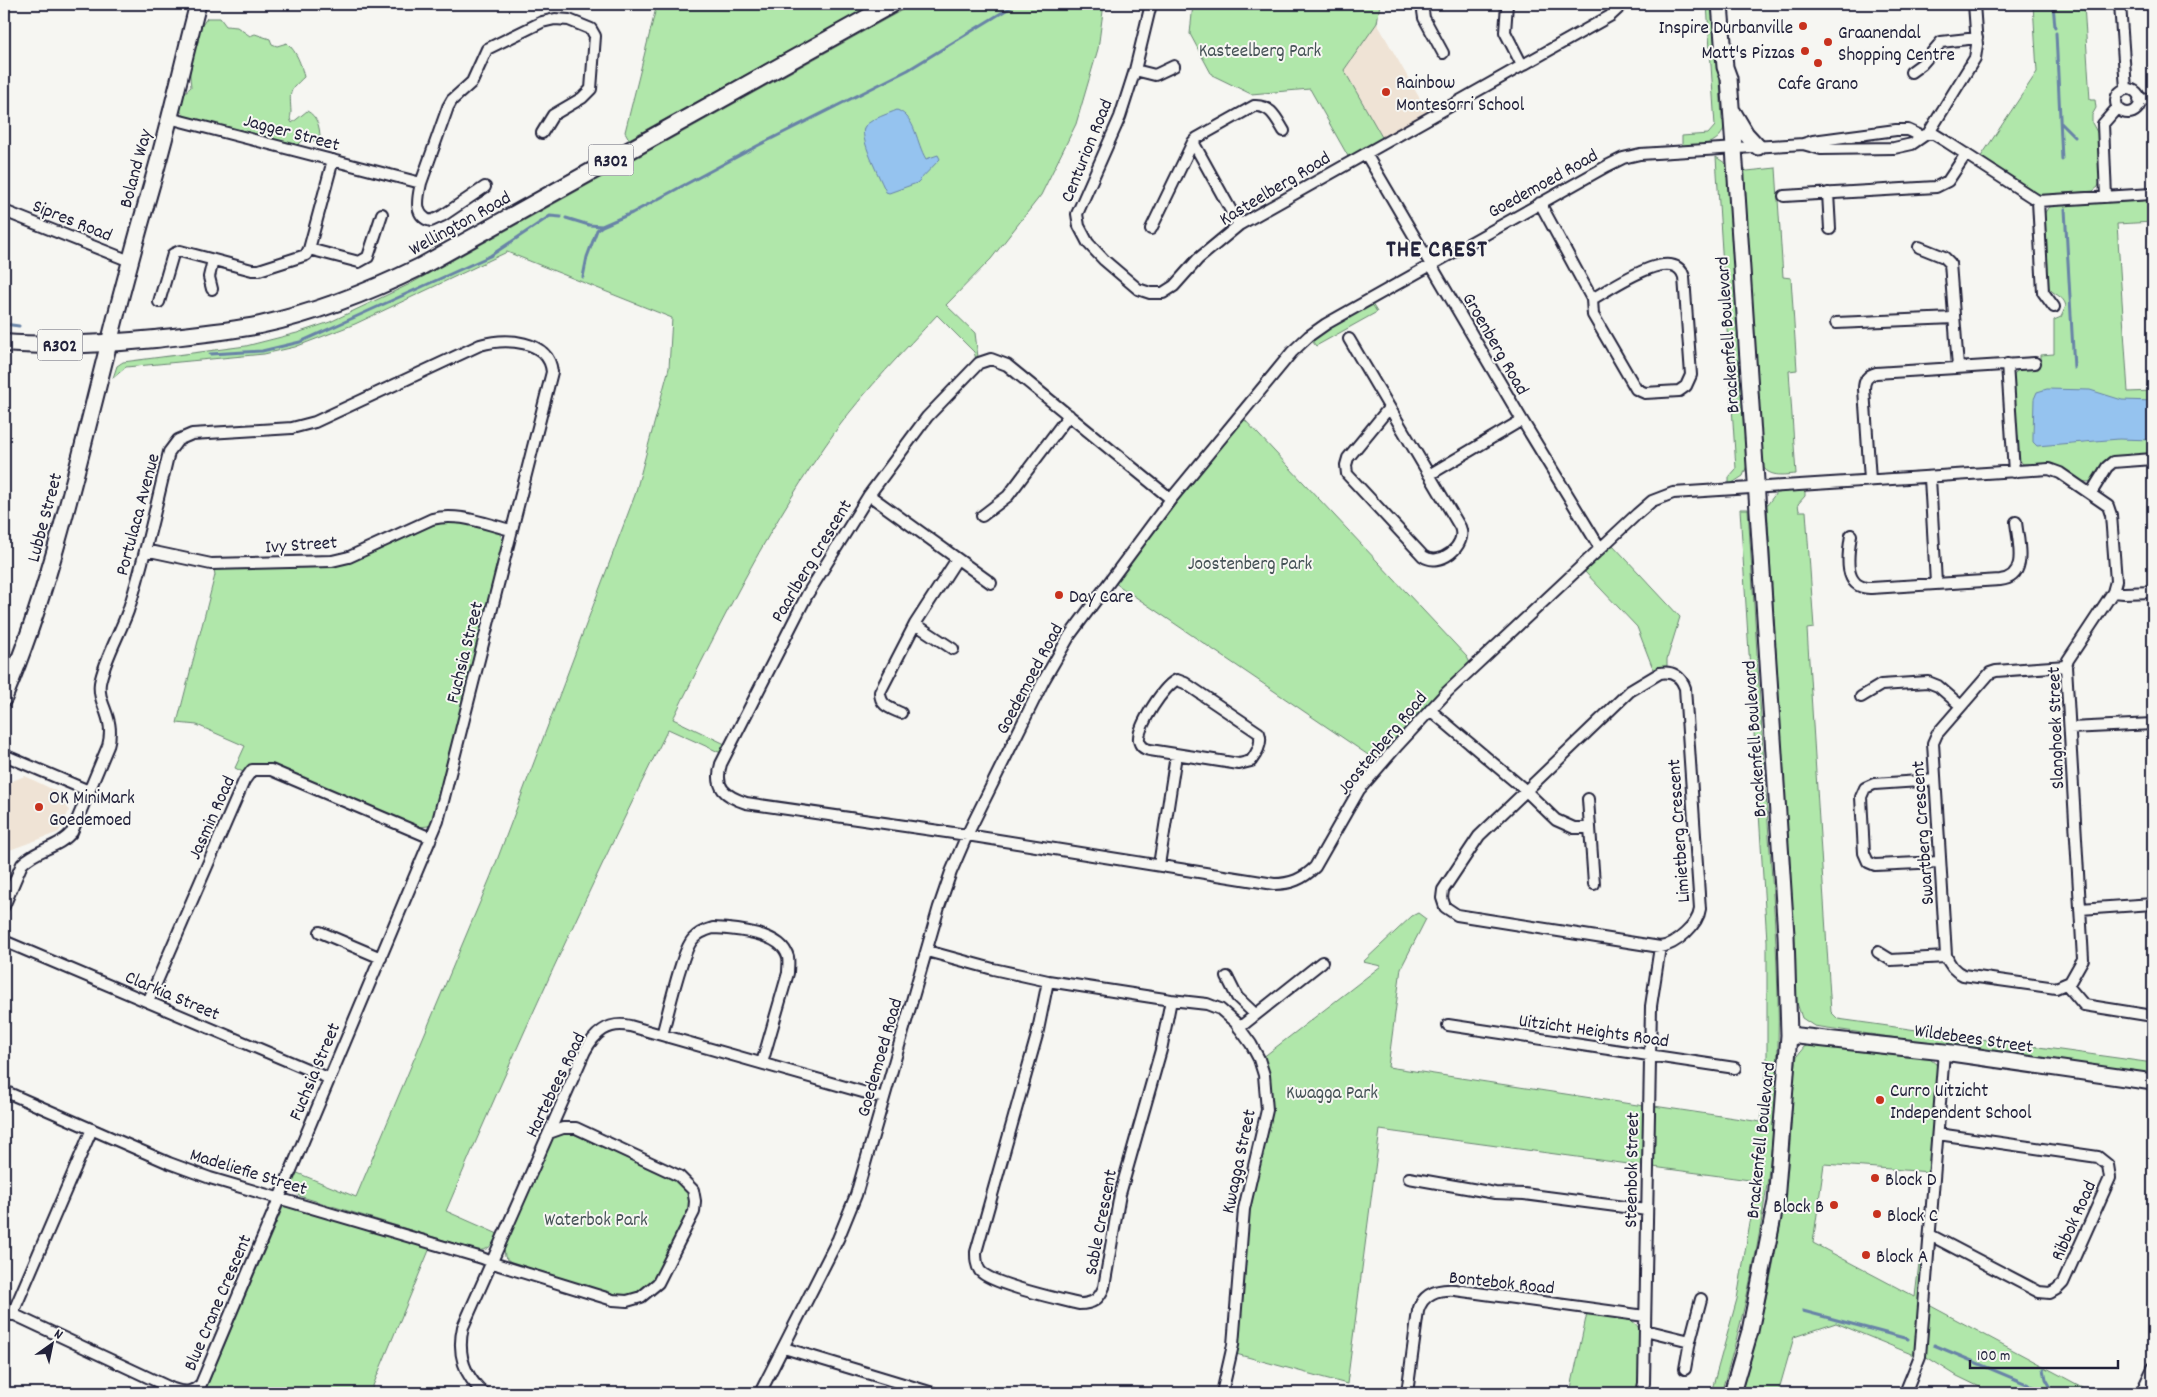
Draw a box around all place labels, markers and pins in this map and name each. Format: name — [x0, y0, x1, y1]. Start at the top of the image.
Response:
place label: Inspire Durbanville — [1659, 16, 1793, 43]
marker: Inspire Durbanville — [1797, 20, 1809, 32]
place label: Graanendal Shopping Centre — [1838, 21, 1955, 70]
marker: Graanendal Shopping Centre — [1822, 36, 1834, 48]
place label: Matt's Pizzas — [1701, 41, 1795, 68]
marker: Matt's Pizzas — [1799, 45, 1811, 57]
marker: Cafe Grano — [1812, 57, 1824, 69]
place label: Rainbow Montesorri School — [1396, 71, 1525, 120]
place label: Cafe Grano — [1778, 72, 1858, 99]
marker: Rainbow Montesorri School — [1380, 86, 1392, 98]
place label: Day Care — [1069, 585, 1133, 612]
marker: Day Care — [1053, 589, 1065, 601]
place label: OK MiniMark Goedemoed — [49, 786, 135, 835]
marker: OK MiniMark Goedemoed — [33, 801, 45, 813]
place label: Curro Uitzicht Independent School — [1890, 1079, 2032, 1128]
marker: Curro Uitzicht Independent School — [1874, 1094, 1886, 1106]
place label: Block D — [1885, 1168, 1937, 1195]
marker: Block D — [1869, 1172, 1881, 1184]
place label: Block B — [1773, 1195, 1824, 1222]
marker: Block B — [1828, 1199, 1840, 1211]
place label: Block C — [1887, 1204, 1938, 1231]
marker: Block C — [1871, 1208, 1883, 1220]
place label: Block A — [1876, 1245, 1928, 1272]
marker: Block A — [1860, 1249, 1872, 1261]

